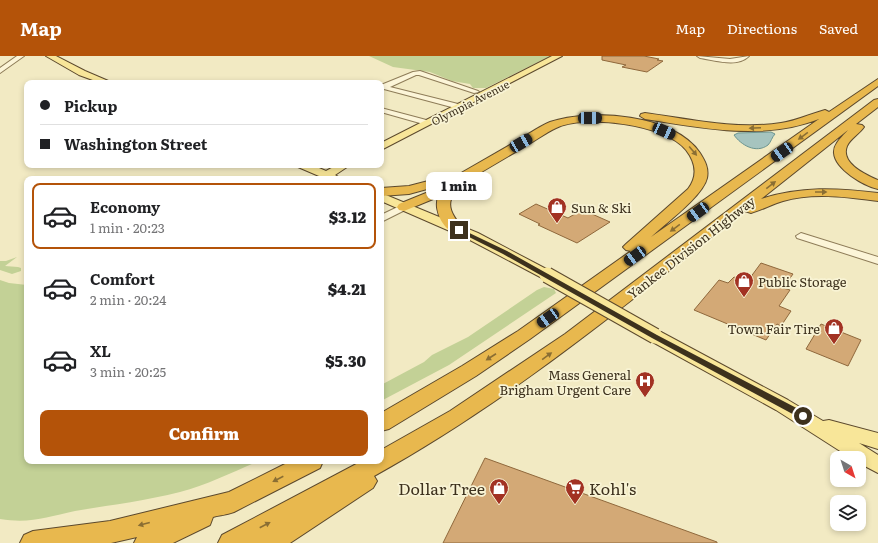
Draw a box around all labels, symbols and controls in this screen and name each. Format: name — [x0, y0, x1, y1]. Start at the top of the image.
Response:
text: Map — [20, 14, 62, 42]
text: Map — [675, 18, 705, 38]
text: Directions — [727, 18, 797, 38]
text: Saved — [819, 18, 858, 38]
street label: Olympia Avenue — [428, 75, 512, 129]
text: Pickup — [64, 94, 117, 117]
car — [578, 112, 602, 124]
car — [651, 121, 677, 141]
one-way arrow — [749, 125, 761, 132]
text: Washington Street — [64, 132, 207, 155]
car — [508, 132, 534, 154]
one-way arrow — [798, 132, 808, 140]
car — [769, 140, 795, 164]
one-way arrow — [688, 146, 697, 157]
callout: 1 min — [426, 172, 492, 200]
text: 1 min — [441, 176, 477, 195]
one-way arrow — [766, 180, 777, 189]
one-way arrow — [815, 189, 828, 195]
street label: Yankee Division Highway — [623, 191, 759, 303]
text: Economy — [90, 195, 160, 218]
shop icon: Sun & Ski — [546, 196, 568, 224]
icon: car — [42, 198, 78, 234]
place label: Sun & Ski — [571, 198, 632, 217]
car — [685, 200, 711, 224]
text: $3.12 — [329, 205, 366, 228]
text: 1 min · 20:23 — [90, 218, 165, 237]
route end — [450, 221, 468, 239]
one-way arrow — [669, 224, 680, 232]
car — [622, 244, 648, 268]
text: Comfort — [90, 267, 155, 290]
icon: car — [42, 270, 78, 306]
shop icon: Public Storage — [733, 270, 755, 298]
place label: Public Storage — [758, 272, 847, 291]
text: $4.21 — [328, 277, 366, 300]
text: 2 min · 20:24 — [90, 290, 166, 309]
car — [535, 306, 561, 330]
shop icon: Town Fair Tire — [823, 317, 845, 345]
place label: Town Fair Tire — [727, 319, 820, 338]
text: XL — [90, 339, 111, 362]
icon: car — [42, 342, 78, 378]
text: $5.30 — [325, 349, 366, 372]
one-way arrow — [542, 352, 553, 360]
one-way arrow — [486, 353, 497, 361]
text: 3 min · 20:25 — [90, 362, 166, 381]
place label: Mass General Brigham Urgent Care — [499, 365, 632, 399]
hospital icon: Mass General Brigham Urgent Care — [634, 370, 656, 398]
route start — [794, 407, 812, 425]
button: Confirm — [40, 410, 368, 456]
north arrow — [830, 451, 866, 487]
map controls — [830, 451, 866, 531]
one-way arrow — [272, 476, 283, 482]
place label: Dollar Tree — [398, 476, 485, 500]
place label: Kohl's — [589, 476, 636, 500]
shop icon: Dollar Tree — [488, 477, 510, 505]
supermarket icon: Kohl's — [564, 477, 586, 505]
button: layers — [830, 495, 866, 531]
one-way arrow — [138, 521, 150, 527]
one-way arrow — [259, 521, 271, 528]

